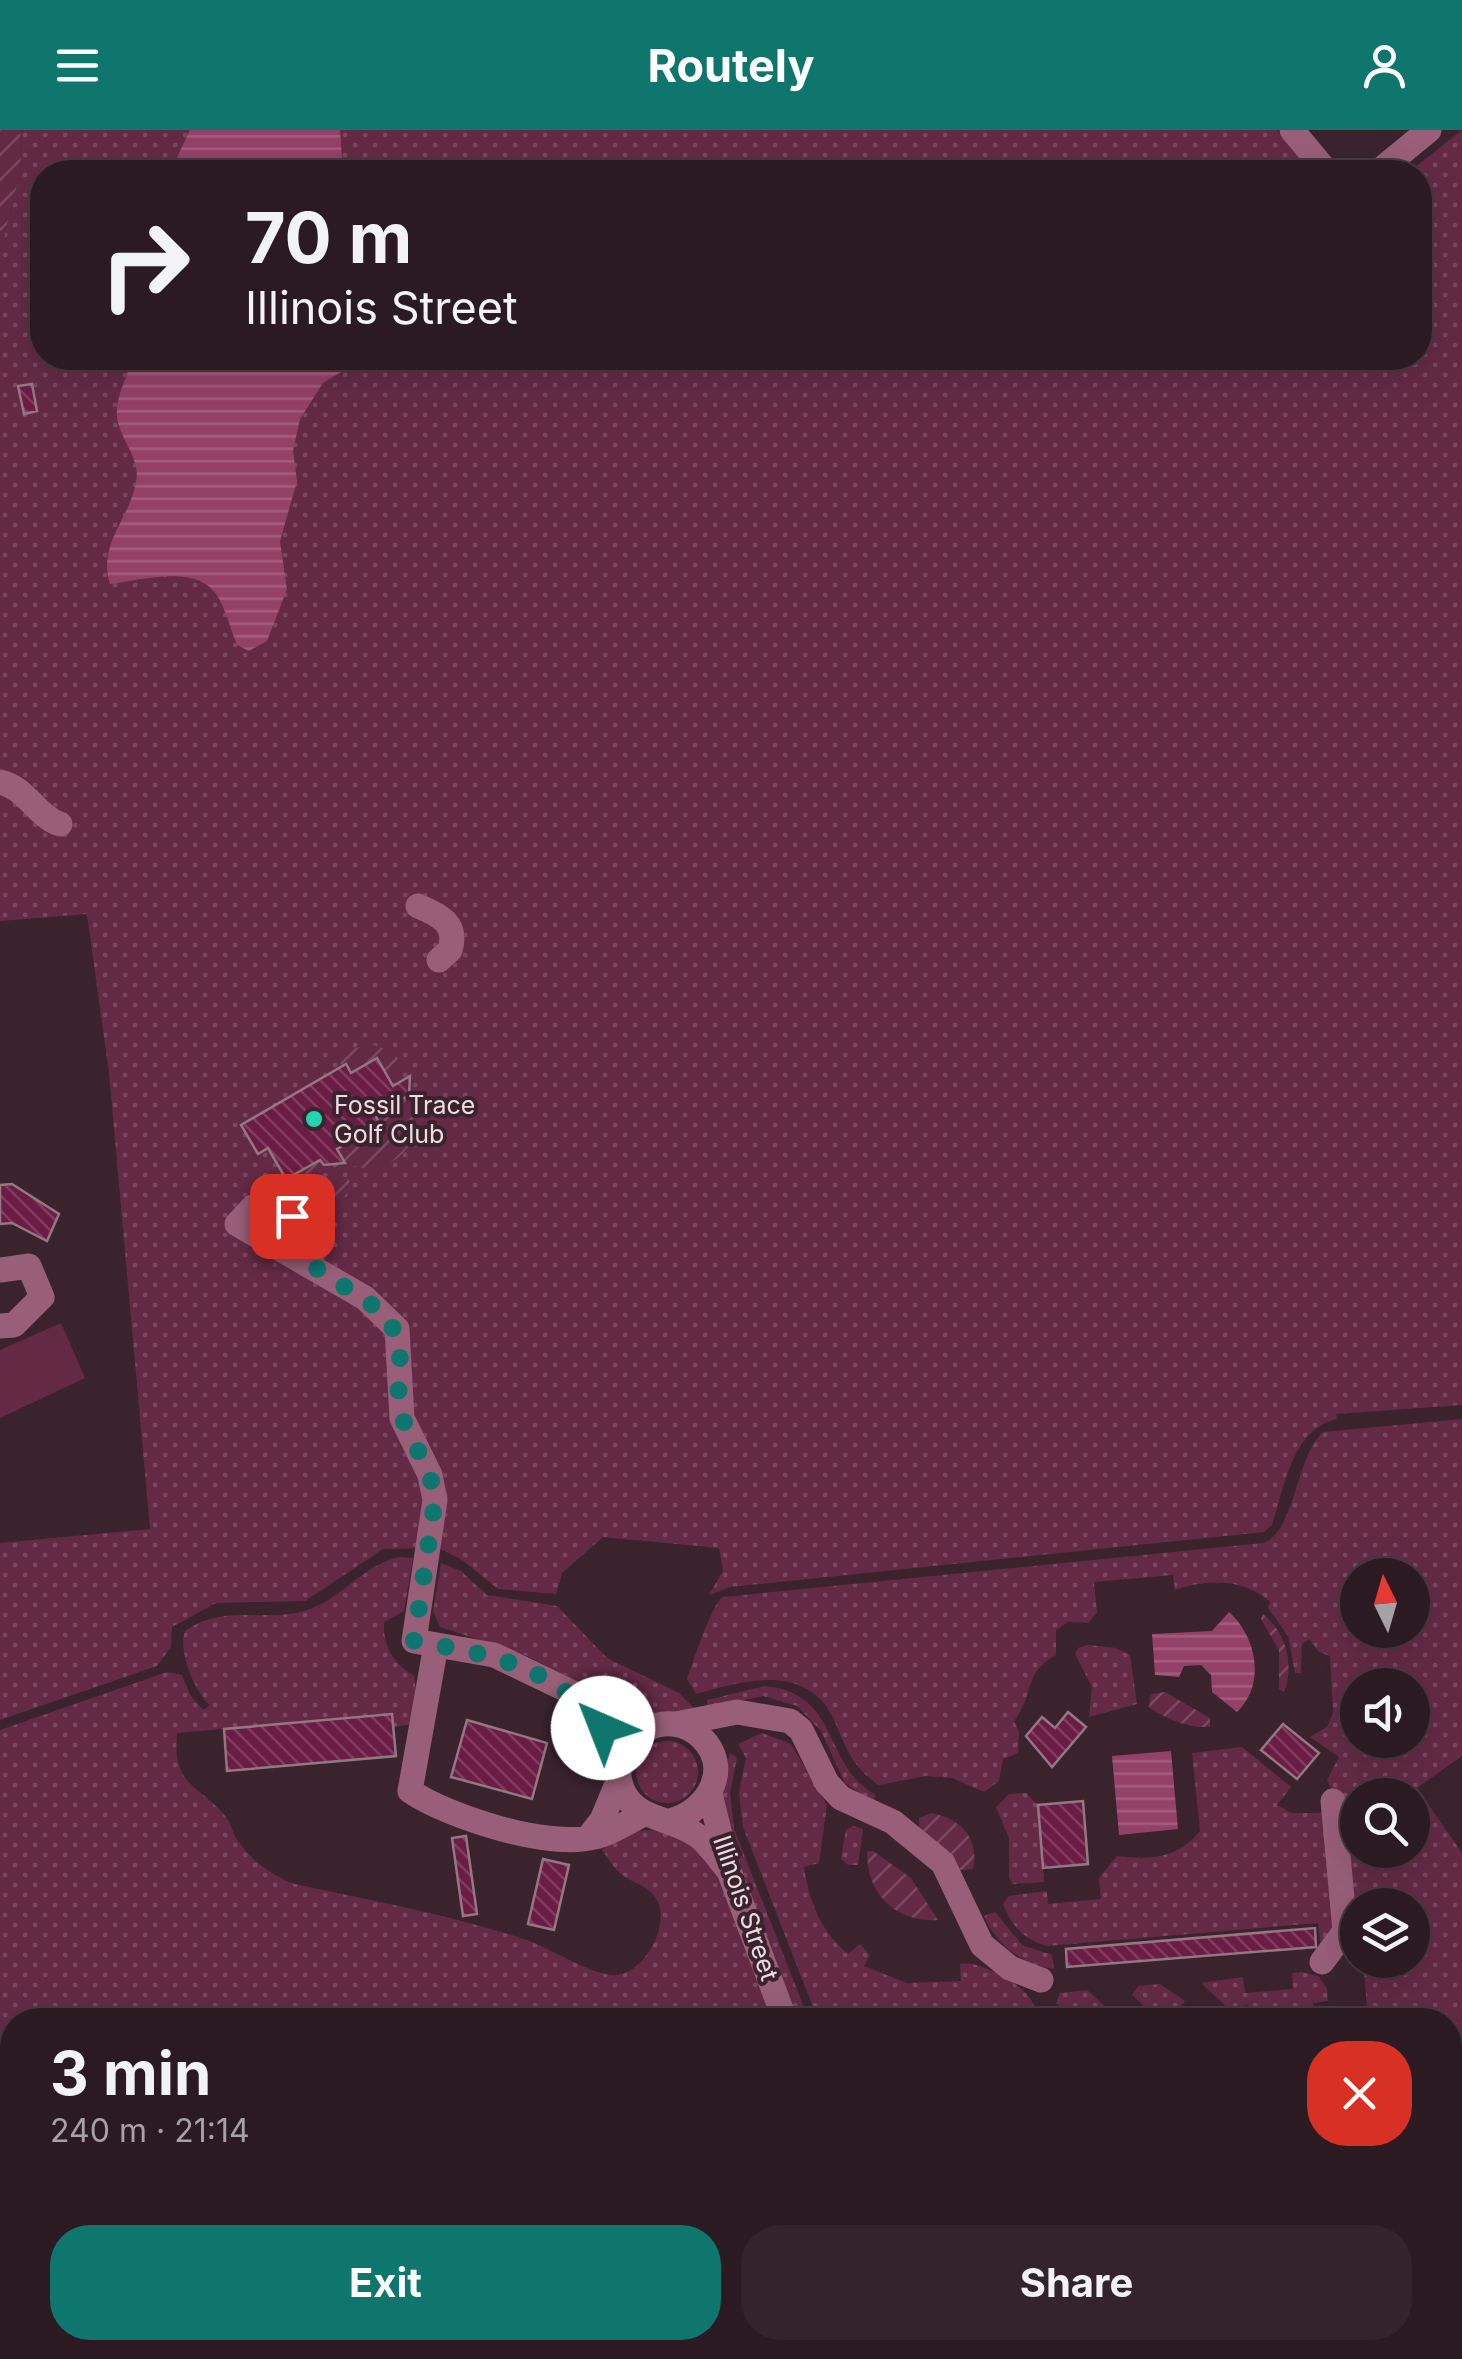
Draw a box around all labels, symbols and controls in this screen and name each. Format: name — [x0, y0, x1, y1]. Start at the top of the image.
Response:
icon: menu — [50, 38, 105, 93]
text: Routely — [647, 38, 815, 93]
icon: person — [1357, 38, 1412, 93]
text: 70 m — [245, 195, 412, 280]
icon: right — [80, 200, 210, 330]
text: Illinois Street — [245, 280, 518, 335]
place label: Fossil Trace Golf Club — [334, 1090, 475, 1149]
marker: Fossil Trace Golf Club — [303, 1108, 325, 1130]
pin — [250, 1174, 335, 1259]
icon: arrive — [265, 1189, 320, 1244]
north arrow — [1340, 1558, 1430, 1648]
map controls — [1340, 1558, 1430, 1978]
button: sound — [1340, 1668, 1430, 1758]
position arrow — [551, 1676, 655, 1780]
button: search — [1340, 1778, 1430, 1868]
street label: Illinois Street — [707, 1832, 785, 1984]
button: layers — [1340, 1888, 1430, 1978]
text: 3 min — [50, 2037, 211, 2109]
button: close — [1307, 2041, 1412, 2146]
text: 240 m · 21:14 — [50, 2111, 250, 2150]
button: Exit — [50, 2225, 721, 2340]
button: Share — [741, 2225, 1412, 2340]

